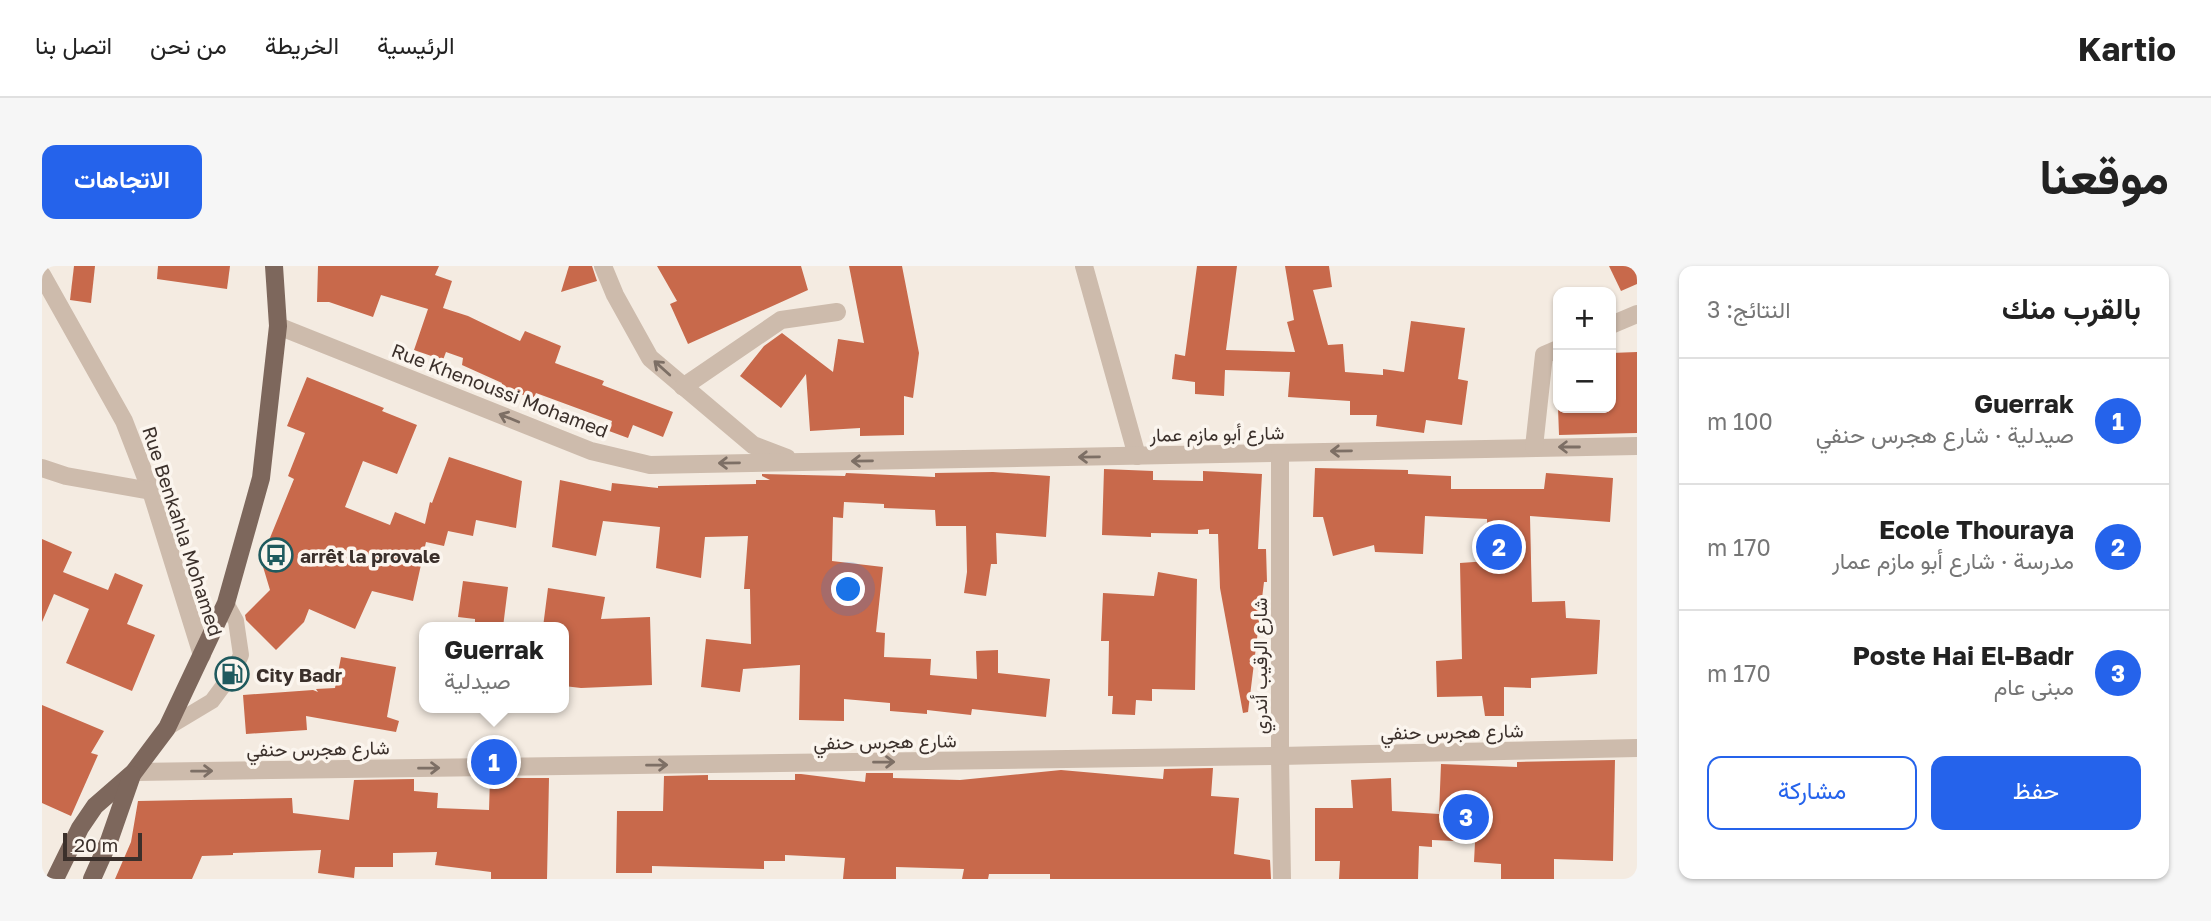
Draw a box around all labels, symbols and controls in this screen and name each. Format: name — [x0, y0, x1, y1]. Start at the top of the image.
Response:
text: Kartio — [2078, 29, 2176, 68]
text: اتصل بنا — [35, 30, 112, 59]
text: من نحن — [150, 30, 227, 59]
text: الخريطة — [265, 30, 339, 59]
text: الرئيسية — [377, 30, 455, 59]
button: الاتجاهات — [42, 145, 202, 219]
text: موقعنا — [2039, 146, 2169, 205]
map controls — [1553, 287, 1616, 413]
button: + — [1553, 287, 1616, 350]
text: بالقرب منك — [2002, 290, 2141, 326]
text: النتائج: 3 — [1707, 295, 1791, 323]
street label: Rue Khenoussi Mohamed — [389, 338, 611, 442]
button: − — [1553, 350, 1616, 413]
one-way arrow — [653, 360, 671, 376]
text: Guerrak — [1974, 388, 2074, 419]
text: 100 m — [1707, 407, 1773, 435]
text: 1 — [2112, 407, 2124, 435]
one-way arrow — [499, 411, 521, 424]
street label: شارع أبو مازم عمار — [1148, 420, 1285, 448]
text: صيدلية · شارع هجرس حنفي — [1816, 420, 2074, 448]
street label: Rue Benkahla Mohamed — [138, 423, 228, 639]
one-way arrow — [1558, 440, 1581, 454]
one-way arrow — [1330, 445, 1353, 458]
one-way arrow — [1078, 450, 1101, 463]
one-way arrow — [851, 454, 874, 467]
one-way arrow — [718, 456, 741, 470]
text: Ecole Thouraya — [1879, 514, 2074, 545]
pin: 2 — [1476, 521, 1522, 573]
text: 170 m — [1707, 533, 1771, 561]
text: 2 — [2111, 533, 2125, 561]
bus stop icon: arrêt la provale — [257, 536, 295, 574]
place label: arrêt la provale — [300, 544, 440, 567]
text: مدرسة · شارع أبو مازم عمار — [1832, 546, 2074, 574]
your location — [831, 572, 865, 606]
street label: شارع الرقيب أندري — [1248, 598, 1276, 734]
popup — [419, 622, 569, 713]
text: Guerrak — [444, 634, 544, 665]
text: Poste Hai El-Badr — [1853, 640, 2074, 671]
fuel station icon: City Badr — [213, 655, 251, 693]
text: 170 m — [1707, 659, 1771, 687]
text: 3 — [2111, 659, 2125, 687]
place label: City Badr — [256, 663, 343, 686]
text: صيدلية — [444, 666, 511, 694]
text: مبنى عام — [1994, 672, 2074, 700]
street label: شارع هجرس حنفي — [1380, 718, 1524, 749]
street label: شارع هجرس حنفي — [813, 728, 957, 759]
street label: شارع هجرس حنفي — [246, 735, 390, 766]
pin: 1 — [471, 736, 517, 788]
one-way arrow — [873, 755, 896, 769]
button: مشاركة — [1707, 756, 1917, 830]
button: حفظ — [1931, 756, 2141, 830]
one-way arrow — [645, 758, 668, 772]
one-way arrow — [418, 761, 441, 775]
one-way arrow — [190, 764, 213, 778]
pin: 3 — [1443, 791, 1489, 843]
scale bar — [63, 830, 142, 862]
text: 20 m — [74, 833, 118, 856]

